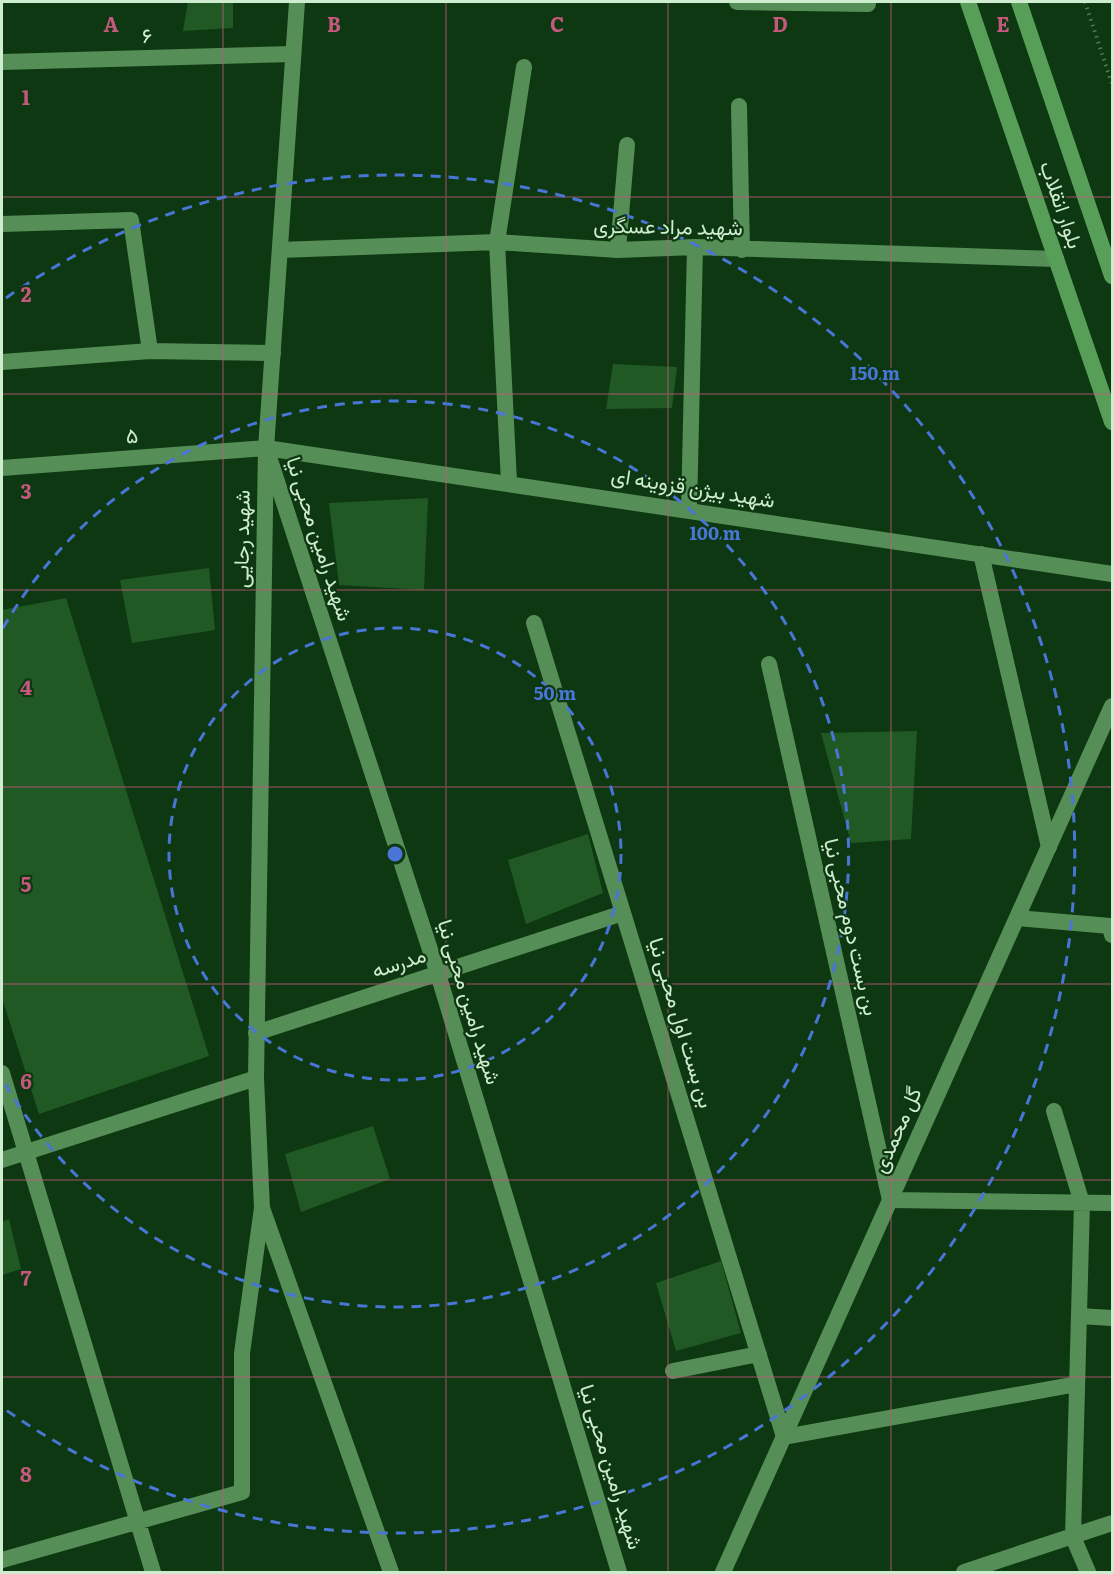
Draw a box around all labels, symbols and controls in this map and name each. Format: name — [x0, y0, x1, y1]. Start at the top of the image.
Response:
text: A — [103, 8, 119, 38]
text: B — [327, 8, 341, 38]
text: C — [550, 8, 564, 38]
text: D — [772, 8, 788, 38]
text: E — [996, 8, 1010, 38]
street label: ۶ — [141, 18, 153, 49]
text: 1 — [22, 81, 30, 111]
street label: بلوار انقلاب — [1034, 156, 1093, 252]
street label: شهید مراد عسگری — [593, 208, 743, 241]
text: 2 — [21, 278, 32, 308]
text: 150 m — [850, 359, 900, 386]
street label: ۵ — [125, 418, 139, 449]
street label: شهید رامین محبی نیا — [280, 452, 363, 624]
street label: شهید بیژن قزوینه ای — [609, 457, 778, 514]
text: 3 — [20, 475, 32, 505]
street label: شهید رجایی — [223, 490, 256, 588]
text: 100 m — [689, 519, 741, 546]
text: 4 — [20, 671, 32, 701]
text: 50 m — [534, 679, 576, 706]
street label: بن بست دوم محبی نیا — [817, 835, 889, 1018]
centre of rings — [385, 844, 405, 864]
text: 5 — [21, 868, 32, 898]
street label: شهید رامین محبی نیا — [432, 915, 511, 1088]
street label: بن بست اول محبی نیا — [643, 933, 724, 1111]
street label: مدرسه — [367, 937, 429, 984]
text: 6 — [20, 1065, 32, 1095]
street label: گل محمدی — [862, 1081, 927, 1177]
text: 7 — [21, 1262, 32, 1292]
street label: شهید رامین محبی نیا — [574, 1380, 653, 1553]
text: 8 — [20, 1458, 32, 1488]

